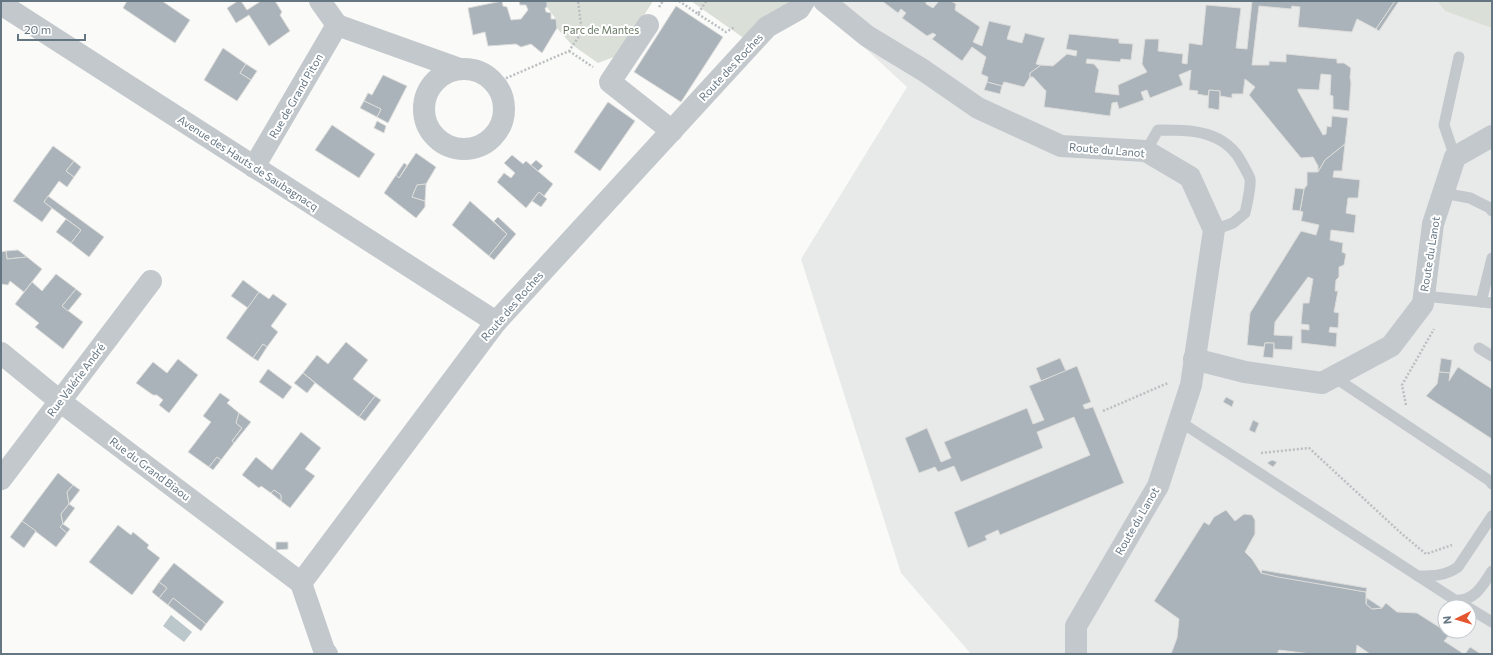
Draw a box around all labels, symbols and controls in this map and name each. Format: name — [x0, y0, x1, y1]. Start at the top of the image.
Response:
scale bar — [18, 16, 85, 42]
text: 20 m — [24, 22, 51, 36]
park label: Parc de Mantes — [563, 23, 639, 36]
street label: Route des Roches — [696, 30, 765, 103]
street label: Rue de Grand Piton — [266, 51, 325, 140]
street label: Avenue des Hauts de Saubagnacq — [176, 112, 321, 213]
street label: Route du Lanot — [1069, 140, 1146, 159]
street label: Route du Lanot — [1417, 215, 1442, 292]
street label: Route des Roches — [478, 268, 545, 343]
street label: Rue Valérie André — [44, 340, 107, 419]
street label: Rue du Grand Biaou — [108, 434, 193, 503]
street label: Route du Lanot — [1112, 484, 1161, 557]
north arrow — [1437, 599, 1477, 639]
text: N — [1440, 615, 1453, 625]

